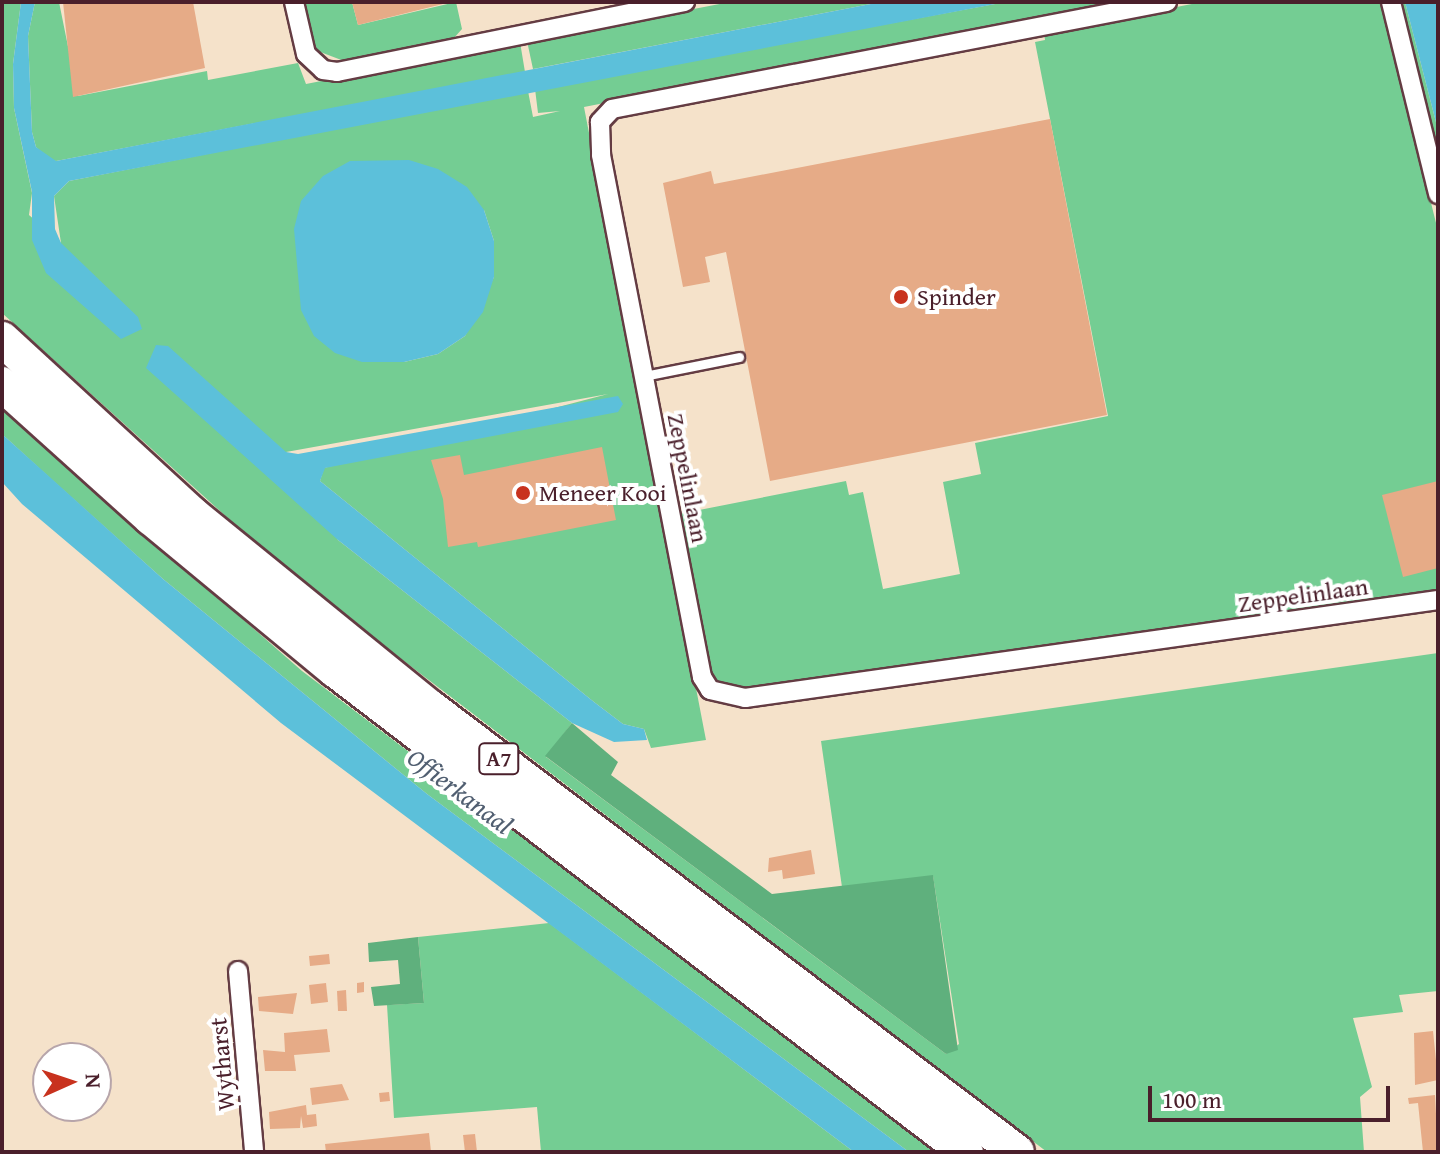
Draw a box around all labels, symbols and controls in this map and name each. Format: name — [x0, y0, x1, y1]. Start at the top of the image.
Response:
place label: Spinder — [917, 283, 996, 311]
marker: Spinder — [892, 288, 910, 306]
street label: Zeppelinlaan — [661, 411, 715, 545]
place label: Meneer Kooi — [539, 479, 667, 507]
marker: Meneer Kooi — [514, 484, 532, 502]
street label: Zeppelinlaan — [1236, 572, 1370, 618]
water label: Offierkanaal — [401, 741, 519, 841]
road number: A7 — [477, 741, 521, 777]
street label: Wytharst — [204, 1016, 240, 1112]
north arrow — [32, 1042, 112, 1122]
scale bar — [1152, 1070, 1394, 1120]
text: N — [78, 1073, 110, 1089]
text: 100 m — [1162, 1082, 1222, 1117]

